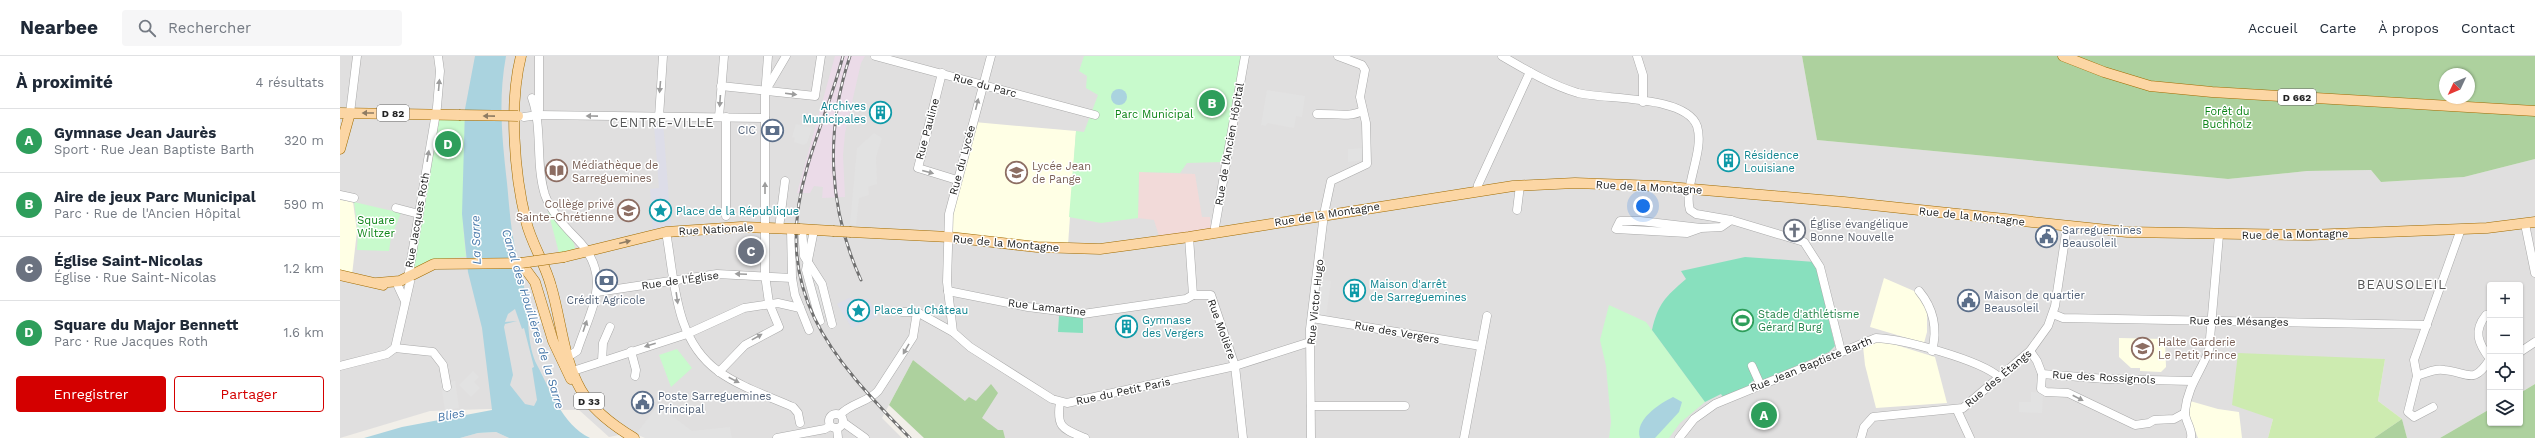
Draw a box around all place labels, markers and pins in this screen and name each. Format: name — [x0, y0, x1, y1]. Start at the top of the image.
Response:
pin: B — [1199, 88, 1225, 118]
building icon: Archives Municipales — [868, 99, 894, 125]
place label: Archives Municipales — [802, 100, 866, 126]
bank icon: CIC — [759, 117, 785, 143]
place label: CIC — [738, 124, 756, 137]
pin: D — [435, 129, 461, 159]
building icon: Résidence Louisiane — [1716, 148, 1742, 174]
place label: Résidence Louisiane — [1744, 149, 1799, 175]
library icon: Médiathèque de Sarreguemines — [543, 158, 569, 184]
place label: Médiathèque de Sarreguemines — [572, 159, 658, 185]
school or university icon: Lycée Jean de Pange — [1004, 159, 1030, 185]
place label: Lycée Jean de Pange — [1032, 160, 1091, 186]
school or university icon: Collège privé Sainte-Chrétienne — [616, 197, 642, 223]
place label: Collège privé Sainte-Chrétienne — [516, 198, 614, 224]
place icon: Place de la République — [648, 198, 674, 224]
place label: Place de la République — [676, 205, 799, 218]
church icon: Église évangélique Bonne Nouvelle — [1781, 217, 1807, 243]
place label: Église évangélique Bonne Nouvelle — [1810, 217, 1908, 244]
public building icon: Sarreguemines Beausoleil — [2034, 223, 2060, 249]
place label: Sarreguemines Beausoleil — [2062, 224, 2142, 250]
pin: C — [738, 236, 764, 266]
bank icon: Crédit Agricole — [593, 267, 619, 293]
building icon: Maison d'arrêt de Sarreguemines — [1342, 277, 1368, 303]
place label: Maison d'arrêt de Sarreguemines — [1370, 278, 1467, 304]
public building icon: Maison de quartier Beausoleil — [1955, 288, 1981, 314]
place label: Maison de quartier Beausoleil — [1984, 289, 2085, 315]
place label: Crédit Agricole — [567, 294, 645, 307]
place icon: Place du Château — [845, 297, 871, 323]
place label: Place du Château — [874, 304, 968, 317]
sports icon: Stade d'athlétisme Gérard Burg — [1729, 307, 1755, 333]
place label: Stade d'athlétisme Gérard Burg — [1758, 308, 1859, 334]
building icon: Gymnase des Vergers — [1113, 313, 1139, 339]
place label: Gymnase des Vergers — [1142, 314, 1204, 340]
school or university icon: Halte Garderie Le Petit Prince — [2129, 335, 2155, 361]
place label: Halte Garderie Le Petit Prince — [2158, 336, 2237, 362]
public building icon: Poste Sarreguemines Principal — [629, 389, 655, 415]
place label: Poste Sarreguemines Principal — [658, 390, 772, 416]
pin: A — [1751, 400, 1777, 430]

